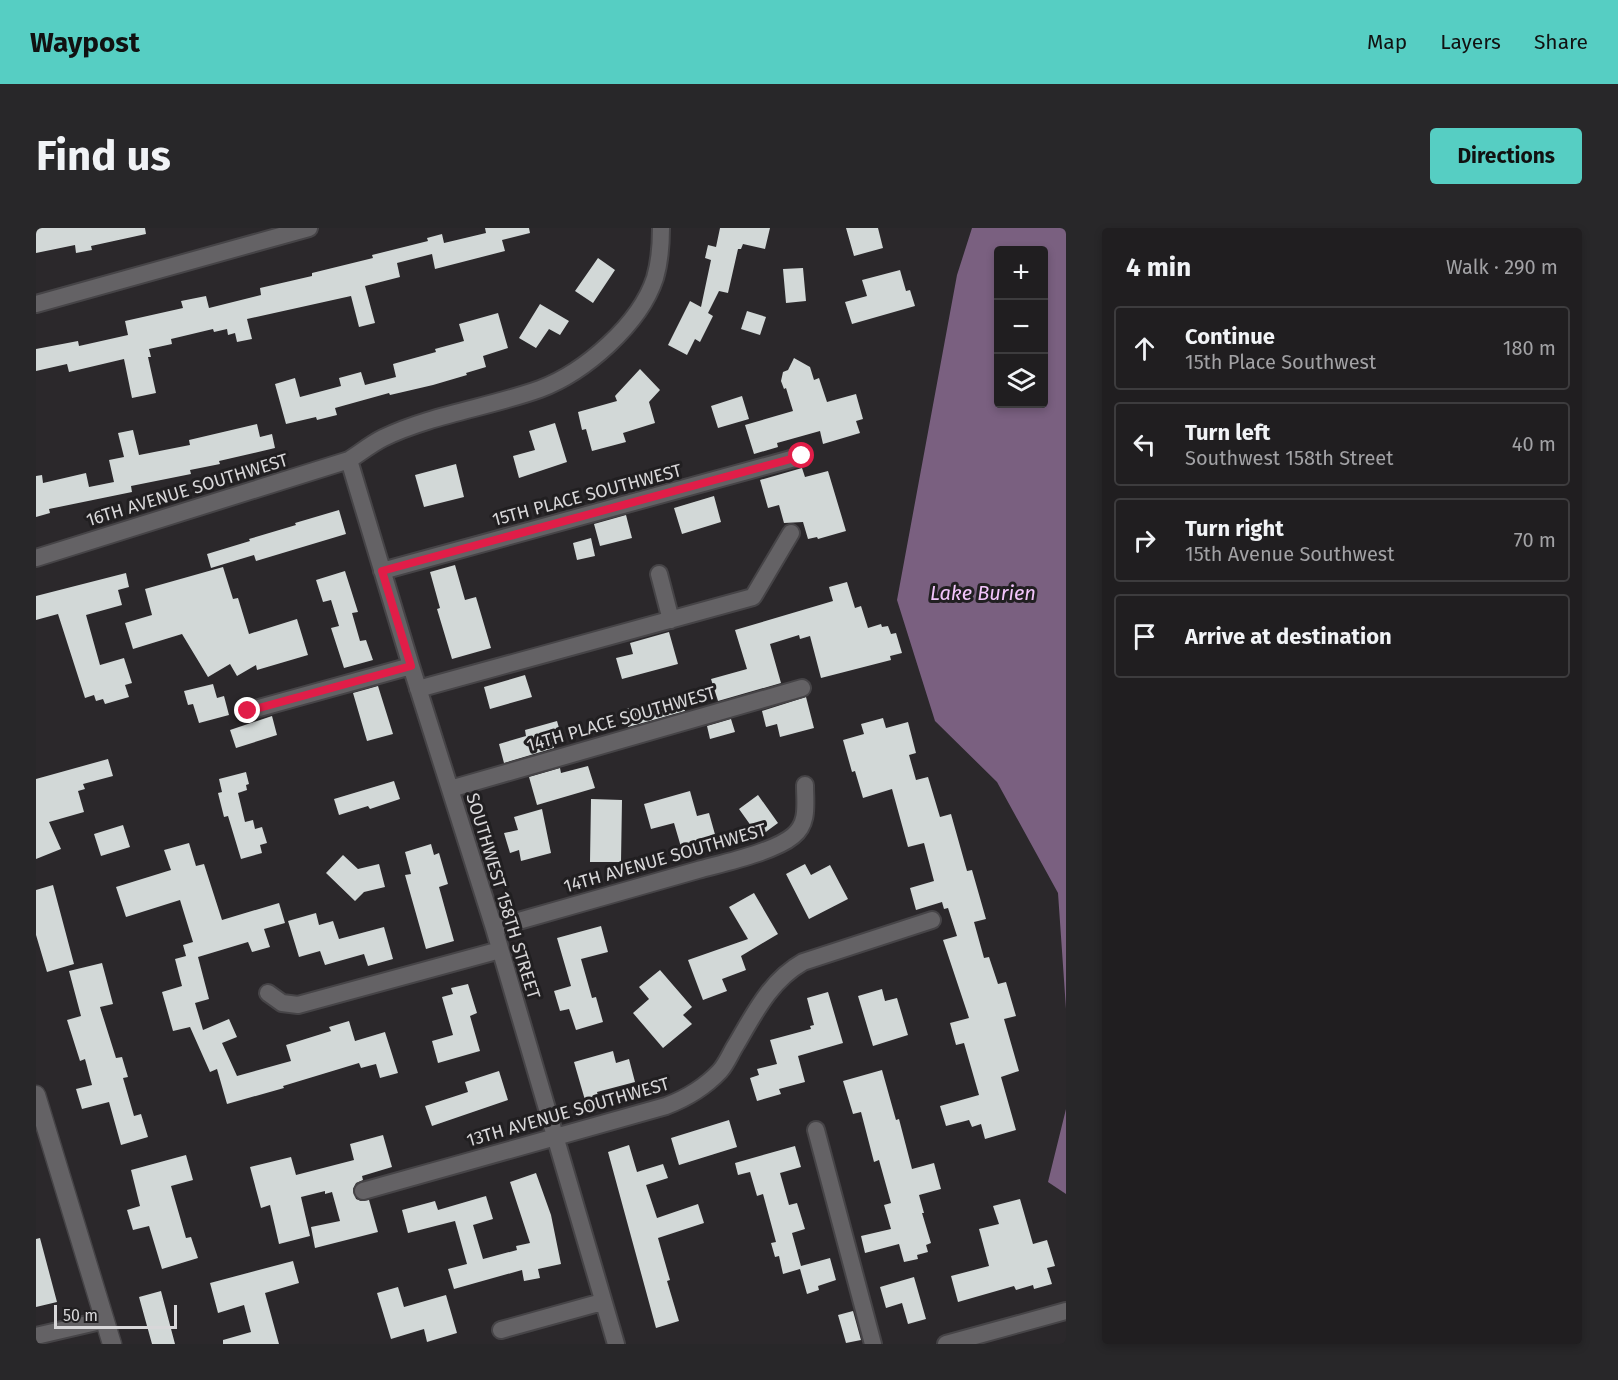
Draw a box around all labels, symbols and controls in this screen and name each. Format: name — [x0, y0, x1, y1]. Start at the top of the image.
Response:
text: Waypost — [30, 26, 140, 59]
text: Map — [1367, 29, 1407, 55]
text: Layers — [1440, 29, 1501, 55]
text: Share — [1534, 29, 1588, 55]
button: Directions — [1430, 128, 1582, 184]
text: Find us — [36, 131, 171, 181]
map controls — [994, 246, 1048, 408]
button: + — [994, 246, 1048, 300]
text: 4 min — [1126, 252, 1191, 283]
text: Walk · 290 m — [1446, 255, 1558, 279]
button: − — [994, 300, 1048, 354]
text: Continue — [1185, 323, 1275, 350]
icon: ahead — [1128, 332, 1161, 365]
text: 180 m — [1503, 336, 1556, 360]
text: 15th Place Southwest — [1185, 350, 1376, 374]
button: layers — [994, 354, 1048, 408]
text: Turn left — [1185, 419, 1270, 446]
icon: left — [1128, 428, 1161, 461]
text: 40 m — [1512, 432, 1556, 456]
route start — [788, 442, 814, 468]
text: Southwest 158th Street — [1185, 446, 1393, 470]
street label: 16TH AVENUE SOUTHWEST — [83, 449, 291, 531]
street label: 15TH PLACE SOUTHWEST — [490, 459, 685, 531]
text: Turn right — [1185, 515, 1284, 542]
icon: right — [1128, 524, 1161, 557]
text: 70 m — [1514, 528, 1556, 552]
text: 15th Avenue Southwest — [1185, 542, 1394, 566]
water label: Lake Burien — [930, 581, 1036, 605]
icon: arrive — [1128, 620, 1161, 653]
text: Arrive at destination — [1185, 623, 1392, 650]
street label: 14TH PLACE SOUTHWEST — [524, 681, 719, 757]
route end — [234, 697, 260, 723]
street label: SOUTHWEST 158TH STREET — [461, 790, 545, 1002]
street label: 14TH AVENUE SOUTHWEST — [561, 818, 770, 897]
street label: 13TH AVENUE SOUTHWEST — [464, 1072, 672, 1151]
scale bar — [54, 1302, 177, 1330]
text: 50 m — [63, 1306, 98, 1325]

